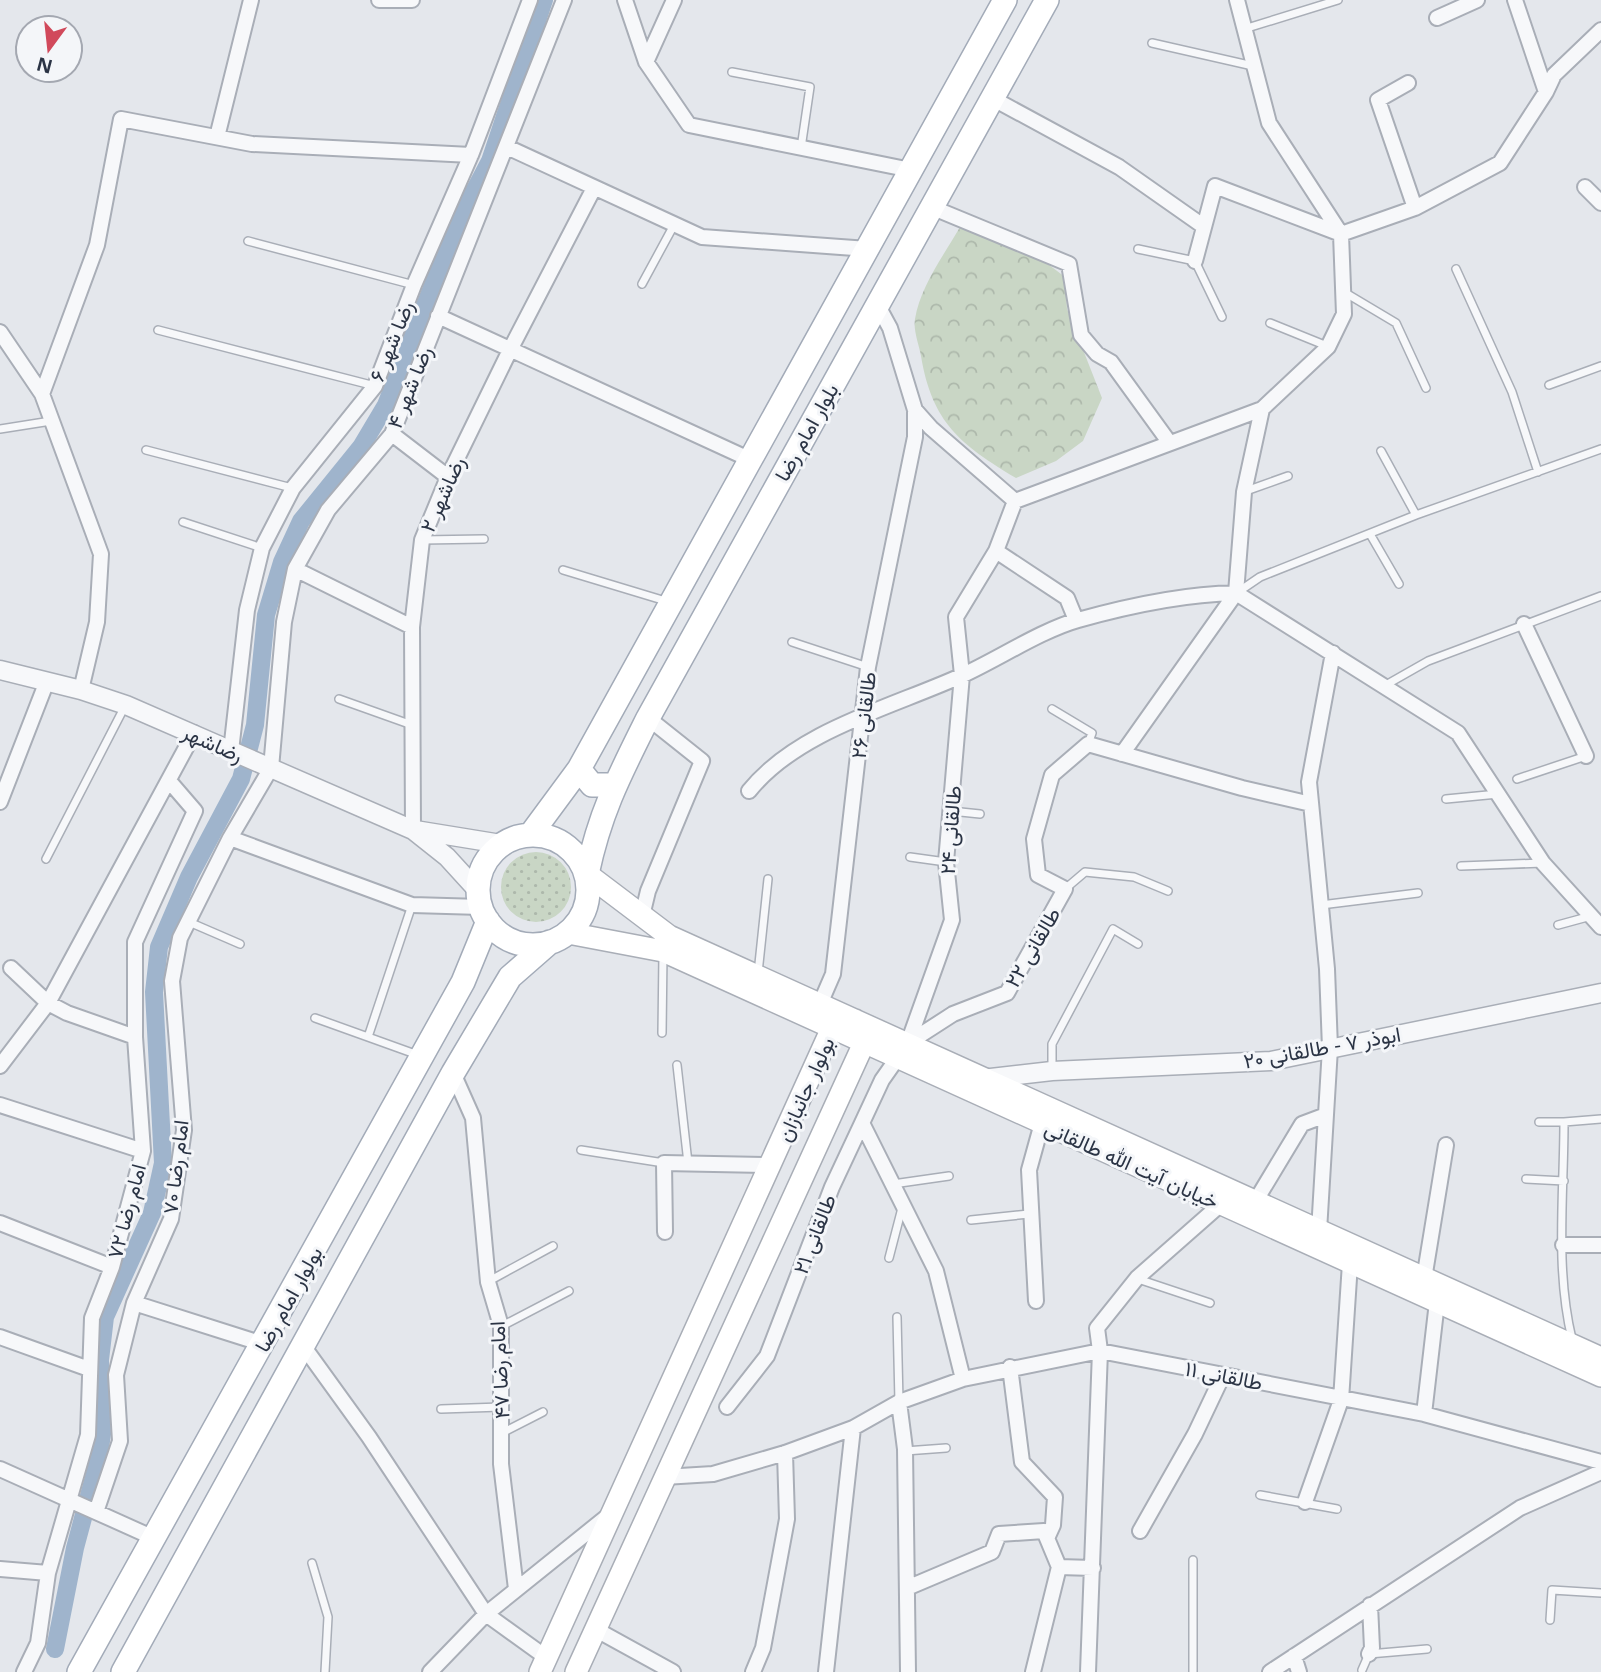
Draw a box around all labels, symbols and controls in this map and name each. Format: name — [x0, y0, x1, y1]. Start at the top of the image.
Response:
north arrow — [14, 14, 84, 84]
text: N — [34, 51, 55, 80]
street label: رضا شهر ۶ — [362, 296, 420, 386]
street label: رضا شهر ۴ — [380, 342, 438, 432]
street label: بلوار امام رضا — [768, 378, 845, 486]
street label: رضاشهر ۲ — [413, 452, 471, 536]
street label: طالقانی ۲۶ — [844, 670, 882, 760]
street label: رضاشهر — [177, 717, 248, 769]
street label: طالقانی ۲۴ — [933, 785, 967, 875]
street label: طالقانی ۲۲ — [998, 902, 1066, 992]
street label: ابوذر ۷ - طالقانی ۲۰ — [1241, 1019, 1403, 1075]
street label: بولوار جانبازان — [770, 1032, 840, 1146]
street label: خیابان آیت الله طالقانی — [1041, 1113, 1223, 1215]
street label: امام رضا ۷۰ — [155, 1118, 196, 1216]
street label: امام رضا ۷۲ — [100, 1161, 153, 1262]
street label: طالقانی ۲۱ — [786, 1190, 842, 1278]
street label: بولوار امام رضا — [247, 1241, 329, 1357]
street label: امام رضا ۴۷ — [482, 1320, 517, 1420]
street label: طالقانی ۱۱ — [1183, 1354, 1265, 1396]

